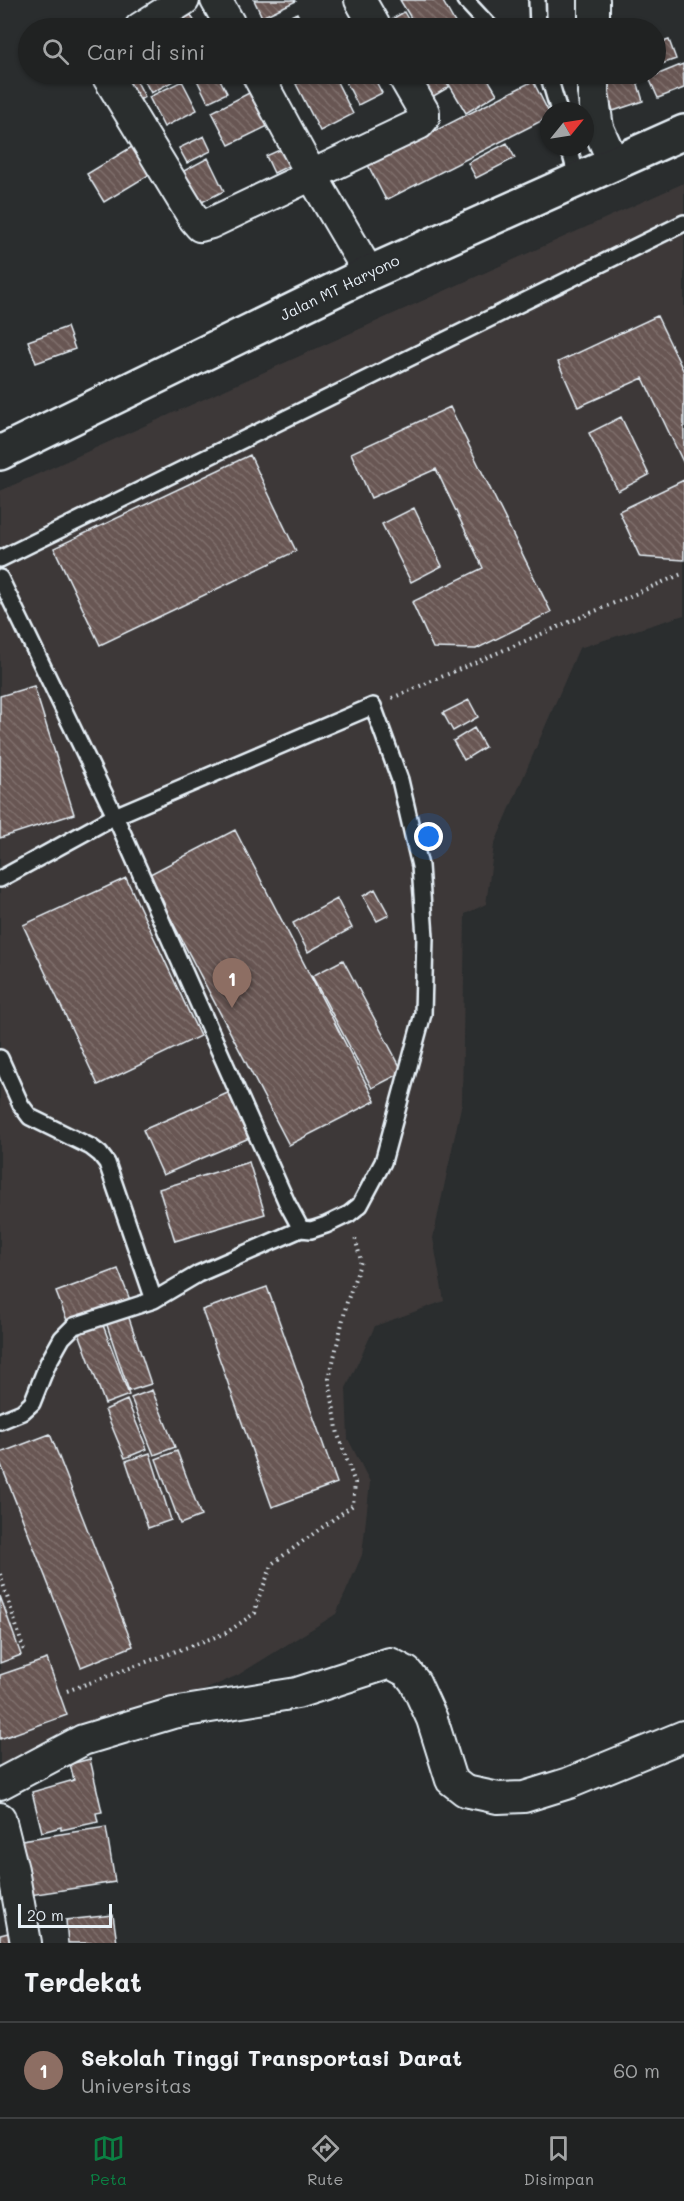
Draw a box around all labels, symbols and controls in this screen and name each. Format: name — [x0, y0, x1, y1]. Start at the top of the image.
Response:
search box — [18, 18, 666, 84]
icon: search — [39, 35, 72, 68]
text: Cari di sini — [87, 37, 205, 66]
north arrow — [540, 102, 594, 156]
street label: Jalan MT Haryono — [277, 249, 403, 325]
your location — [414, 822, 443, 851]
pin: 1 — [212, 958, 252, 1008]
scale bar — [18, 1901, 112, 1928]
text: 20 m — [27, 1904, 64, 1925]
text: Terdekat — [24, 1965, 142, 1999]
text: Sekolah Tinggi Transportasi Darat — [81, 2043, 462, 2072]
text: 1 — [39, 2057, 48, 2083]
text: 60 m — [613, 2057, 660, 2083]
text: Universitas — [81, 2072, 191, 2098]
tab: Peta — [90, 2132, 127, 2189]
tab: Rute — [307, 2132, 343, 2189]
tab: Disimpan — [524, 2132, 594, 2189]

